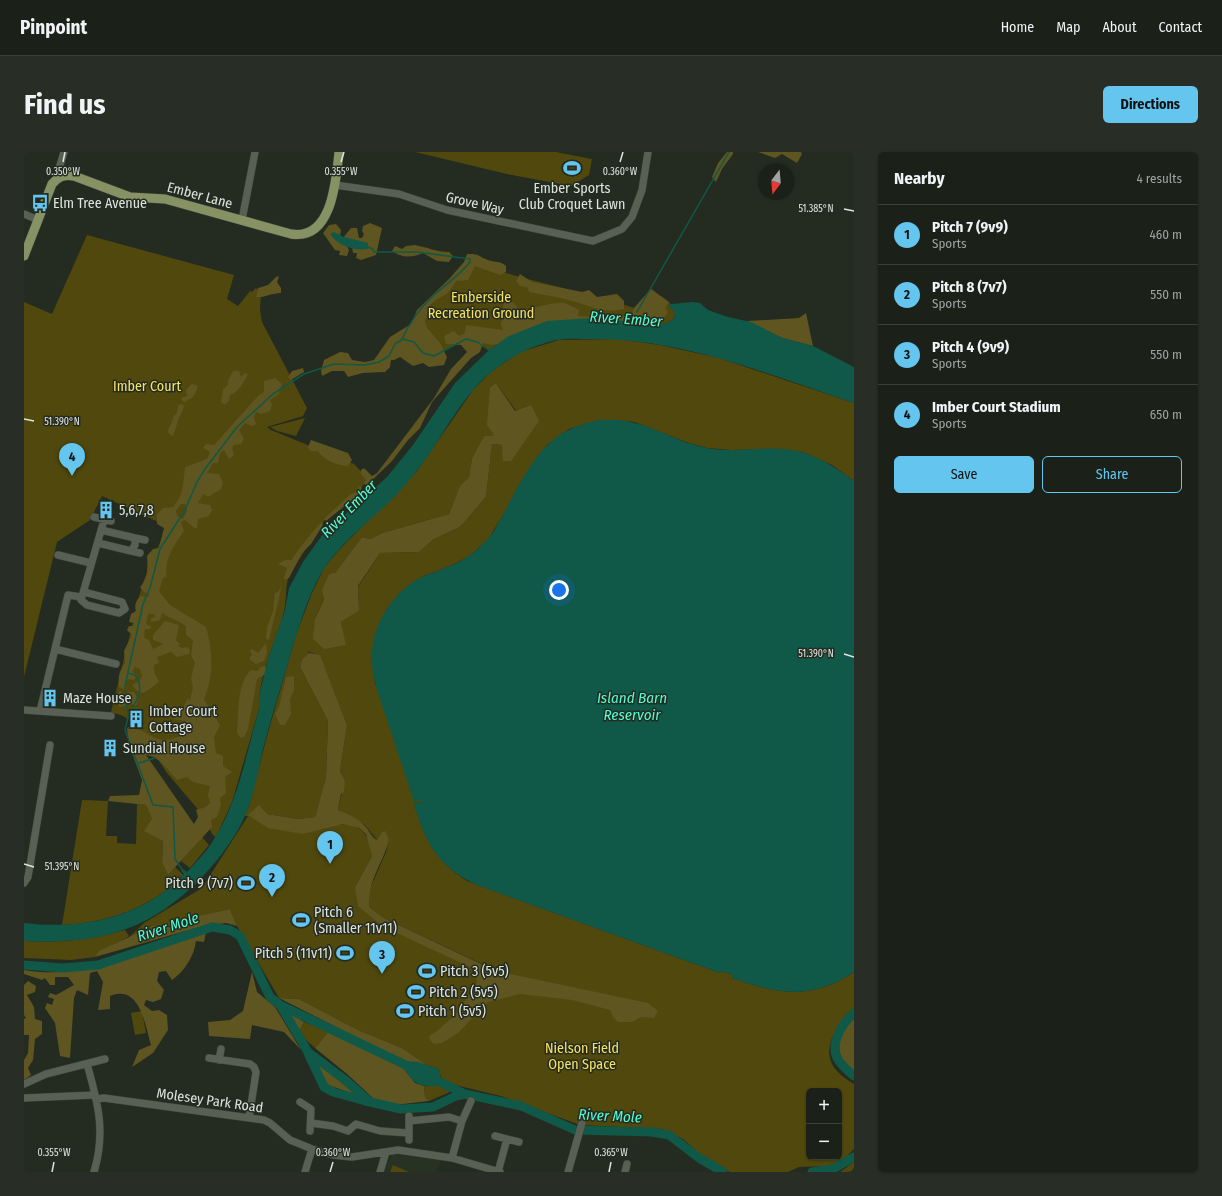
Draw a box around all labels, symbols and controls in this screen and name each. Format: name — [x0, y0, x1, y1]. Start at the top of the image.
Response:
text: Pinpoint — [20, 16, 87, 39]
text: Home — [1001, 19, 1034, 36]
text: Map — [1056, 19, 1080, 36]
text: About — [1102, 19, 1137, 36]
text: Contact — [1159, 19, 1202, 36]
button: Directions — [1103, 86, 1198, 123]
text: Find us — [24, 88, 106, 121]
sports icon: Ember Sports Club Croquet Lawn — [562, 158, 582, 178]
north arrow — [758, 164, 794, 200]
text: 0.350°W — [46, 166, 80, 178]
text: 0.355°W — [324, 166, 358, 178]
text: 0.360°W — [603, 166, 638, 178]
text: Nearby — [894, 168, 945, 189]
text: 4 results — [1136, 171, 1182, 186]
street label: Ember Lane — [165, 179, 235, 212]
place label: Ember Sports Club Croquet Lawn — [519, 180, 625, 213]
street label: Grove Way — [444, 189, 506, 219]
bus stop icon: Elm Tree Avenue — [30, 193, 50, 213]
place label: Elm Tree Avenue — [53, 195, 147, 212]
text: 51.385°N — [799, 203, 833, 215]
text: Pitch 7 (9v9) — [932, 218, 1008, 236]
text: 1 — [904, 227, 910, 242]
text: 460 m — [1149, 227, 1182, 242]
text: Sports — [932, 236, 967, 251]
text: Pitch 8 (7v7) — [932, 278, 1006, 296]
text: 2 — [904, 287, 910, 302]
text: 550 m — [1150, 287, 1182, 302]
park label: Emberside Recreation Ground — [428, 289, 534, 322]
text: Sports — [932, 296, 967, 311]
water label: River Ember — [589, 307, 664, 331]
text: Pitch 4 (9v9) — [932, 338, 1009, 356]
text: 3 — [904, 347, 910, 362]
text: 550 m — [1150, 347, 1182, 362]
text: Sports — [932, 356, 967, 371]
park label: Imber Court — [113, 378, 181, 395]
text: Imber Court Stadium — [932, 398, 1061, 416]
text: 4 — [904, 407, 910, 422]
text: 650 m — [1150, 407, 1182, 422]
text: 51.390°N — [44, 416, 80, 428]
text: Sports — [932, 416, 967, 431]
pin: 4 — [59, 443, 85, 476]
button: Save — [894, 456, 1034, 493]
button: Share — [1042, 456, 1182, 493]
water label: River Ember — [317, 476, 381, 541]
building icon: 5,6,7,8 — [96, 500, 116, 520]
place label: 5,6,7,8 — [119, 502, 154, 519]
your location — [549, 580, 569, 600]
text: 51.390°N — [798, 648, 834, 660]
building icon: Maze House — [40, 688, 60, 708]
water label: Island Barn Reservoir — [597, 689, 667, 724]
place label: Maze House — [63, 690, 132, 707]
place label: Imber Court Cottage — [149, 703, 217, 736]
building icon: Imber Court Cottage — [126, 709, 146, 729]
building icon: Sundial House — [100, 738, 120, 758]
place label: Sundial House — [123, 740, 206, 757]
pin: 1 — [317, 831, 343, 864]
text: 51.395°N — [45, 861, 79, 873]
pin: 2 — [259, 864, 285, 897]
sports icon: Pitch 9 (7v7) — [236, 873, 256, 893]
place label: Pitch 9 (7v7) — [165, 875, 233, 892]
place label: Pitch 6 (Smaller 11v11) — [314, 904, 397, 937]
water label: River Mole — [135, 909, 201, 945]
sports icon: Pitch 6 (Smaller 11v11) — [291, 910, 311, 930]
pin: 3 — [369, 941, 395, 974]
sports icon: Pitch 5 (11v11) — [335, 943, 355, 963]
place label: Pitch 5 (11v11) — [255, 945, 332, 962]
sports icon: Pitch 3 (5v5) — [417, 961, 437, 981]
place label: Pitch 3 (5v5) — [440, 963, 509, 980]
sports icon: Pitch 2 (5v5) — [406, 982, 426, 1002]
place label: Pitch 2 (5v5) — [429, 984, 498, 1001]
sports icon: Pitch 1 (5v5) — [395, 1001, 415, 1021]
place label: Pitch 1 (5v5) — [418, 1003, 486, 1020]
park label: Nielson Field Open Space — [545, 1040, 619, 1073]
street label: Molesey Park Road — [156, 1085, 264, 1116]
map controls — [806, 1088, 842, 1160]
button: + — [806, 1088, 842, 1124]
water label: River Mole — [578, 1105, 642, 1127]
button: − — [806, 1124, 842, 1160]
text: 0.355°W — [37, 1147, 71, 1159]
text: 0.360°W — [316, 1147, 351, 1159]
text: 0.365°W — [594, 1147, 628, 1159]

